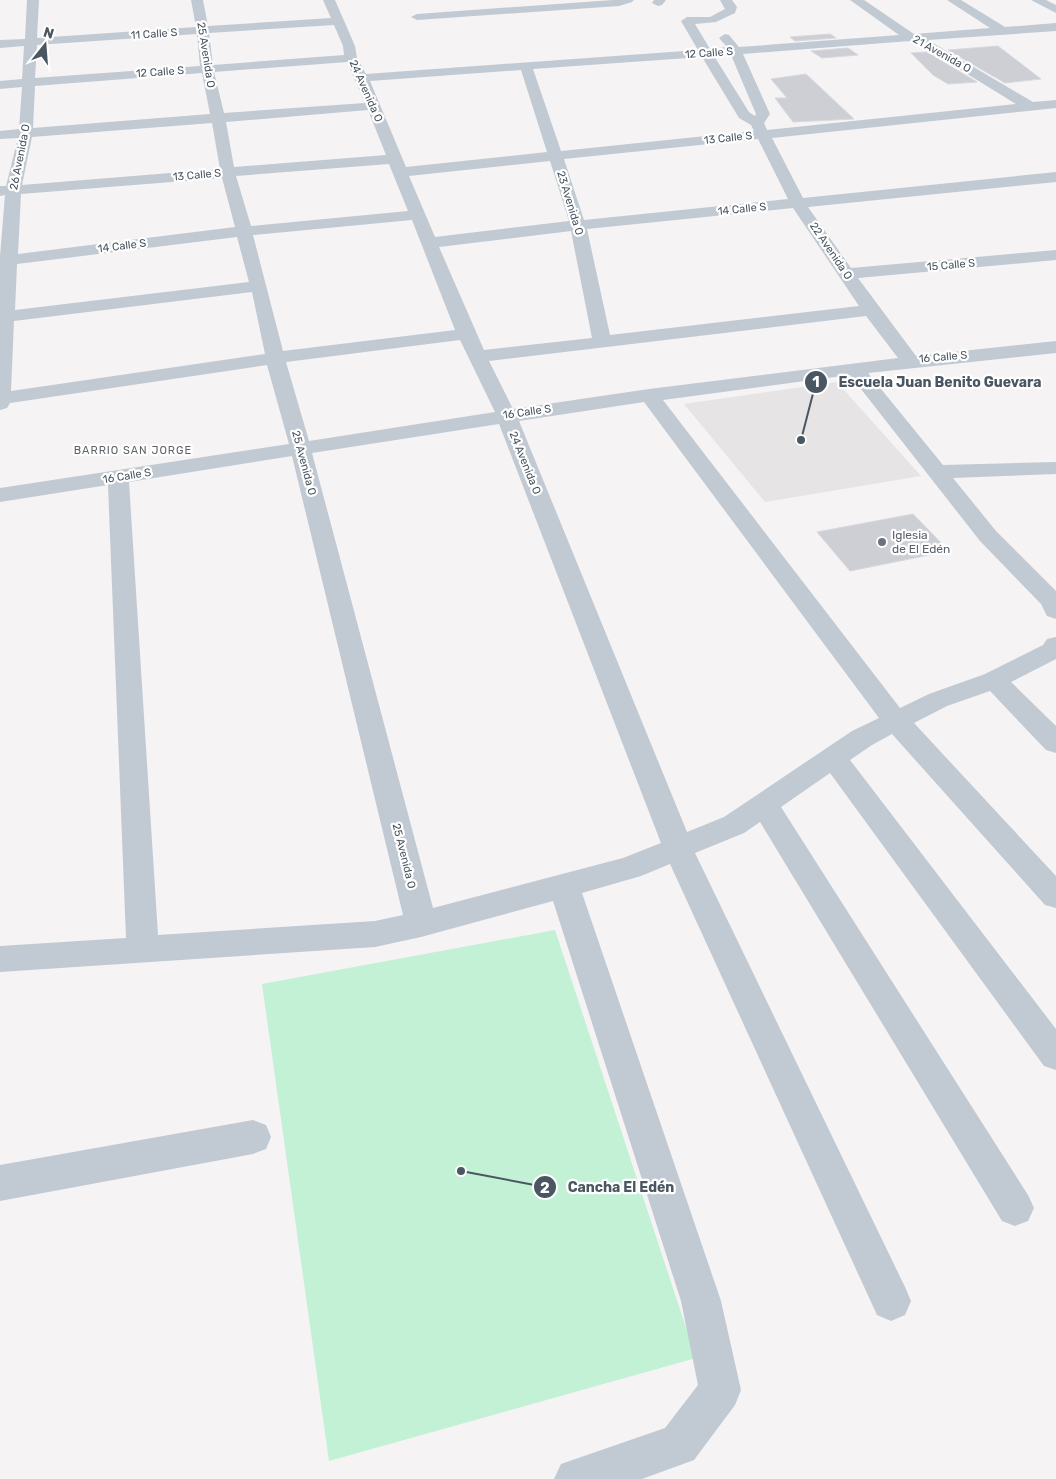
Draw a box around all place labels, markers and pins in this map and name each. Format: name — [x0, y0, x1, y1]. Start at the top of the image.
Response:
callout: Escuela Juan Benito Guevara — [803, 368, 1051, 397]
place label: Iglesia de El Edén — [892, 528, 950, 556]
marker: Iglesia de El Edén — [876, 536, 888, 548]
callout: Cancha El Edén — [533, 1173, 685, 1202]

